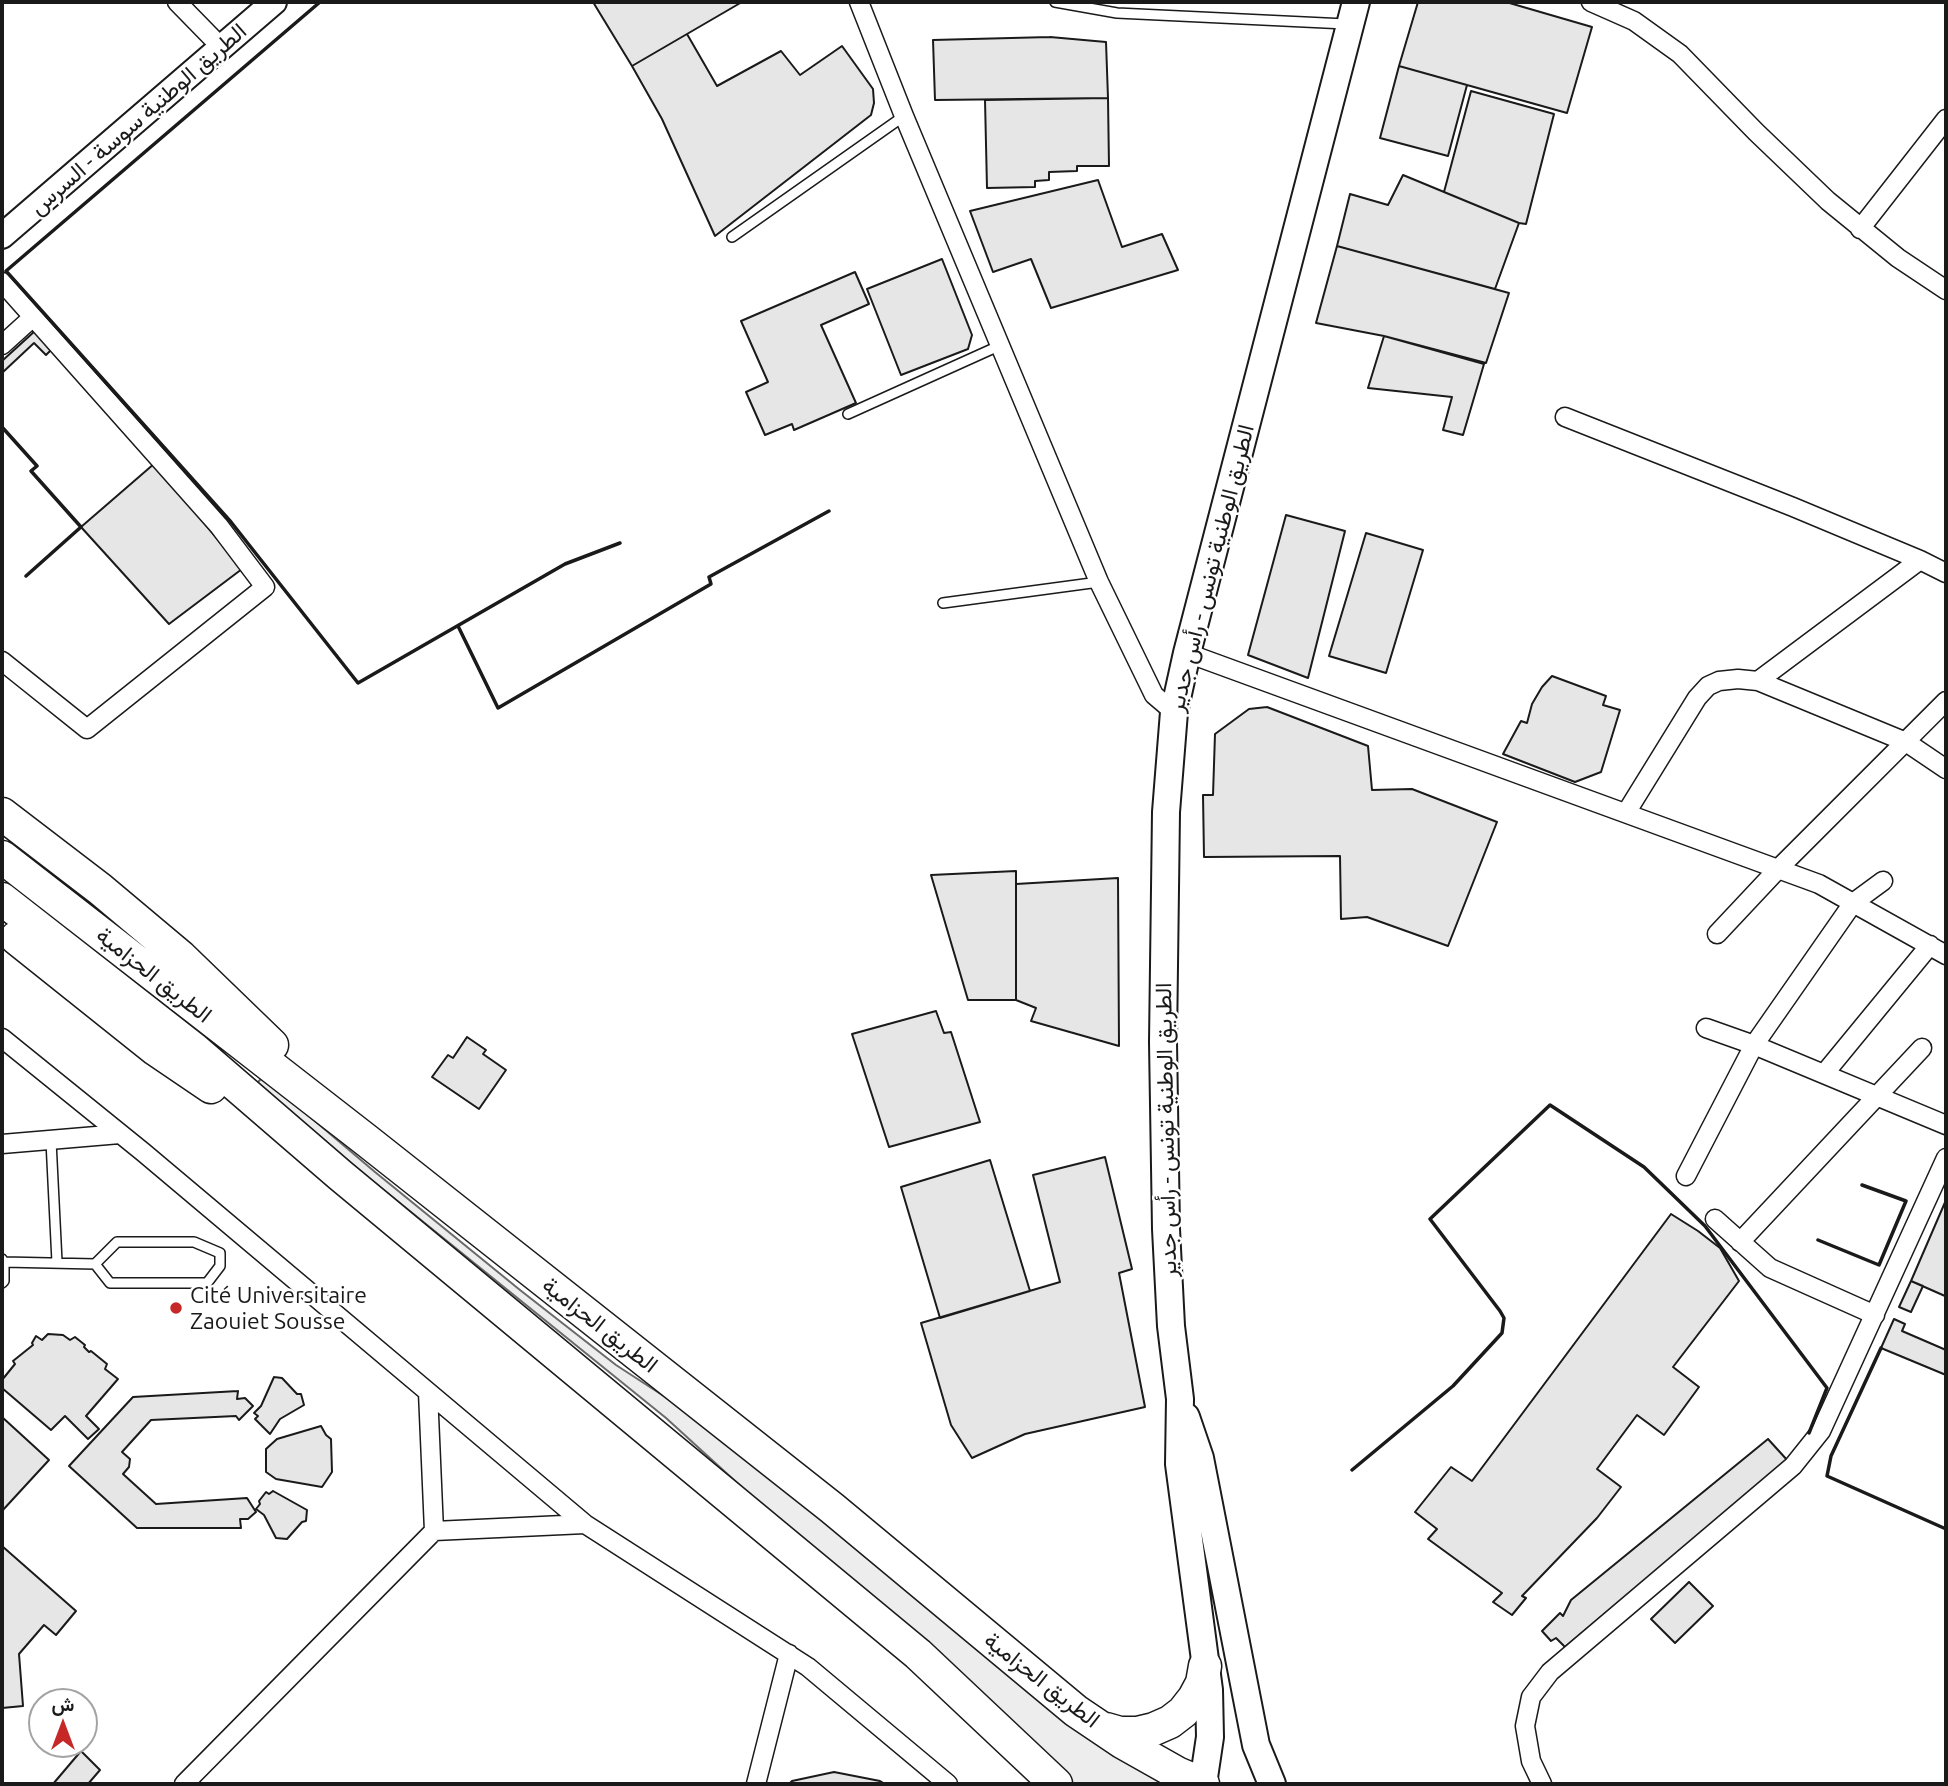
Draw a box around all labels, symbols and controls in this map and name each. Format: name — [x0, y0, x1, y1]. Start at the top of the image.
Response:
street label: الطريق الوطنية سوسة - السرس — [24, 17, 252, 221]
street label: الطريق الوطنية تونس - رأس جدير — [1162, 422, 1260, 714]
street label: الطريق الحزامية — [91, 921, 217, 1029]
street label: الطريق الوطنية تونس - رأس جدير — [1150, 982, 1182, 1278]
street label: الطريق الحزامية — [537, 1271, 663, 1379]
place label: Cité Universitaire Zaouiet Sousse — [190, 1281, 367, 1335]
marker: Cité Universitaire Zaouiet Sousse — [168, 1300, 184, 1316]
street label: الطريق الحزامية — [979, 1626, 1105, 1734]
north arrow — [28, 1688, 98, 1758]
text: ش — [52, 1693, 74, 1715]

